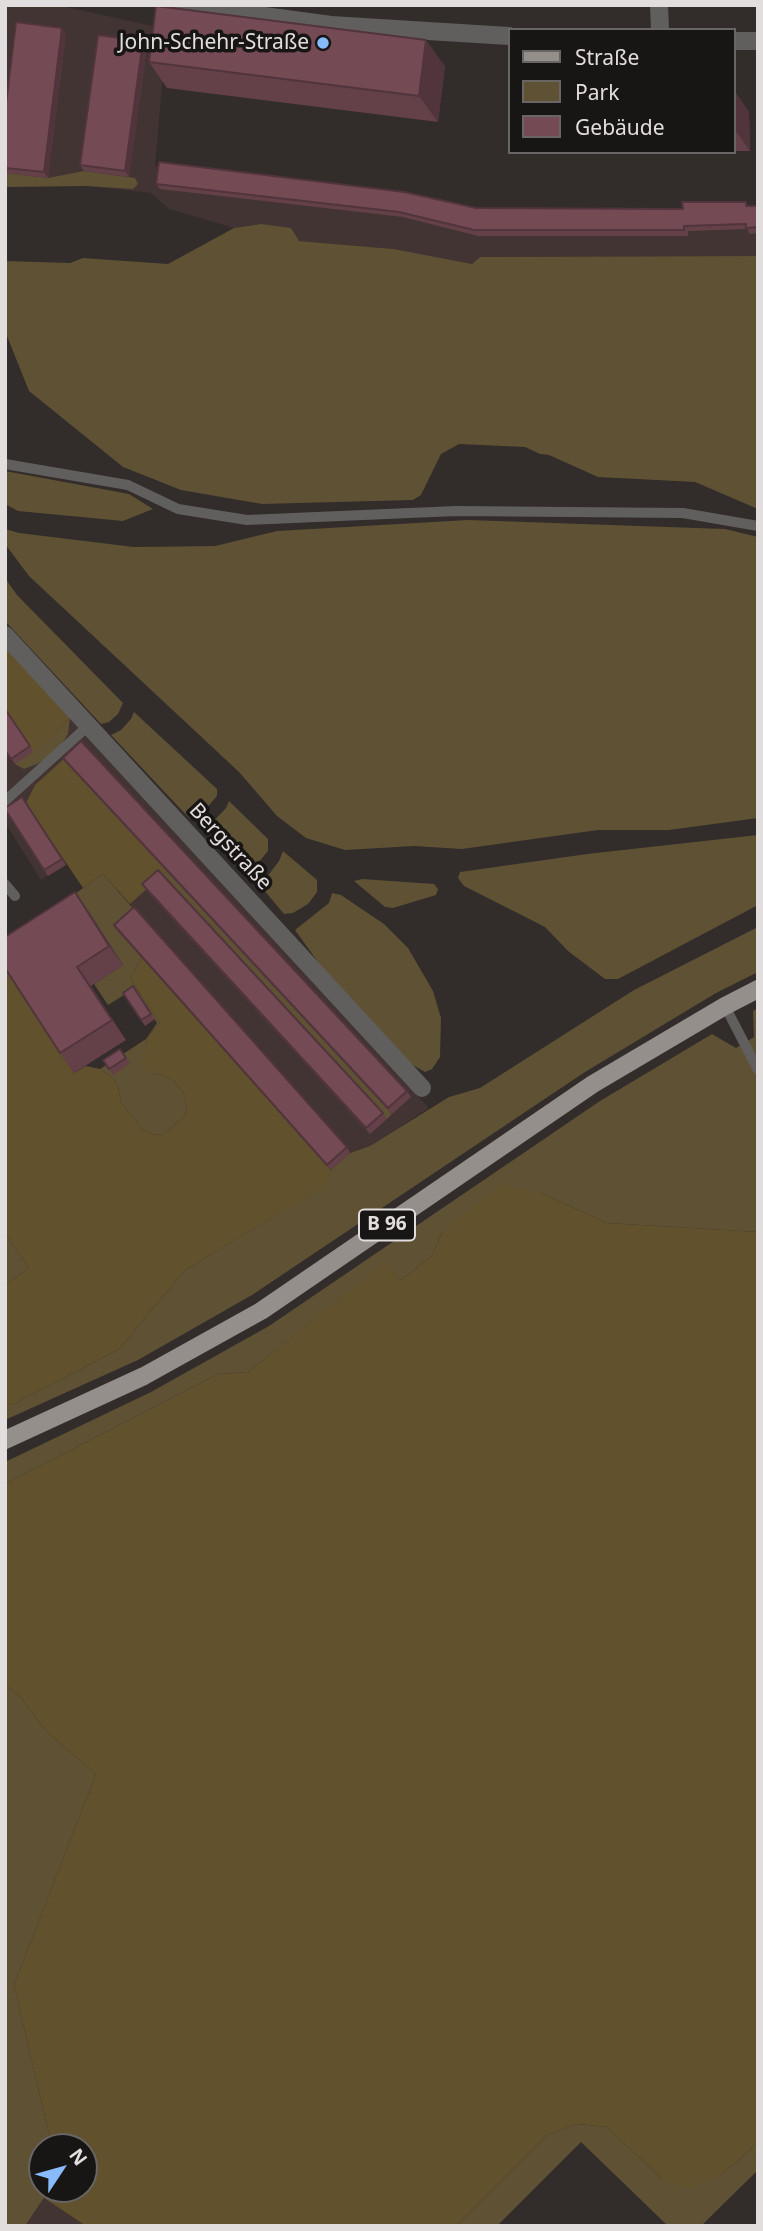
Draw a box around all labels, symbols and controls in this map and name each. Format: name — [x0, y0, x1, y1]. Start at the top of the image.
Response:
legend — [508, 28, 735, 154]
place label: John-Schehr-Straße — [119, 30, 309, 56]
marker: John-Schehr-Straße — [315, 35, 331, 51]
text: Straße — [575, 43, 639, 71]
text: Park — [575, 78, 619, 106]
text: Gebäude — [575, 113, 665, 141]
street label: Bergstraße — [183, 798, 277, 896]
road number: B 96 — [359, 1210, 415, 1240]
north arrow — [28, 2133, 98, 2203]
text: N — [63, 2143, 93, 2171]

